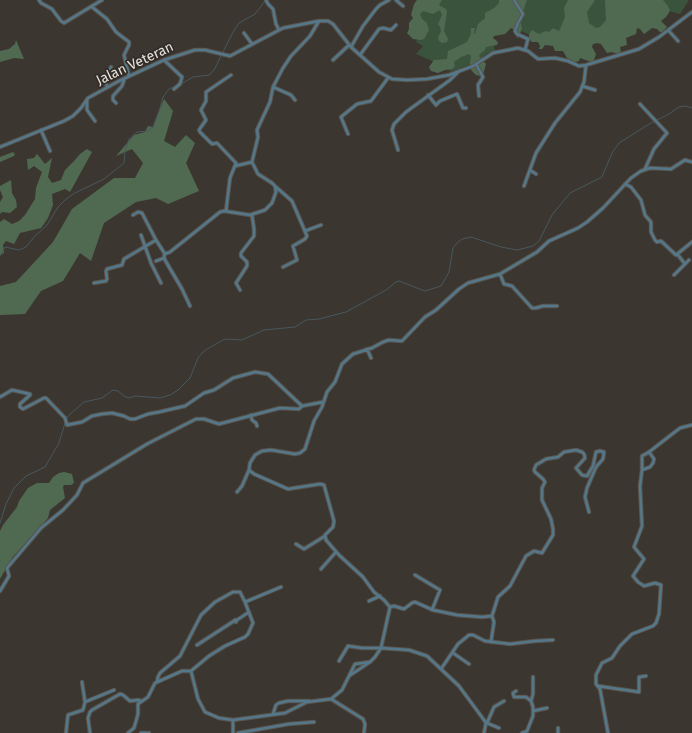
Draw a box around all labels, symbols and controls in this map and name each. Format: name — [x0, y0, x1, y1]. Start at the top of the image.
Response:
street label: Jalan Veteran — [94, 39, 176, 89]

